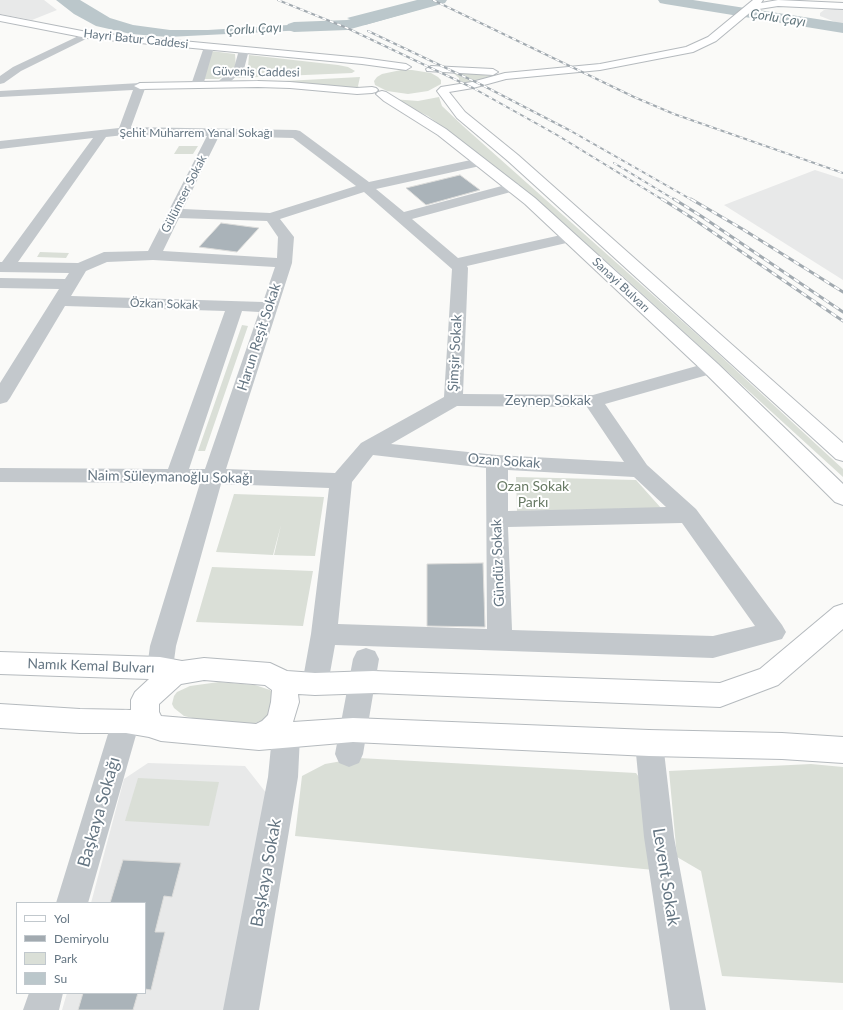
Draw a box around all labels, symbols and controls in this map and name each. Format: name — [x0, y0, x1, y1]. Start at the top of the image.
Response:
water label: Çorlu Çayı — [749, 6, 807, 30]
water label: Çorlu Çayı — [226, 20, 282, 38]
street label: Hayri Batur Caddesi — [83, 26, 189, 52]
street label: Güveniş Caddesi — [212, 64, 300, 80]
street label: Şehit Muharrem Yanal Sokağı — [119, 126, 273, 140]
street label: Gülümser Sokak — [158, 153, 210, 235]
street label: Sanayi Bulvarı — [589, 255, 653, 315]
street label: Harun Reşit Sokak — [234, 281, 284, 393]
street label: Özkan Sokak — [130, 296, 198, 312]
street label: Şimşir Sokak — [445, 314, 465, 392]
street label: Zeynep Sokak — [505, 392, 591, 408]
street label: Ozan Sokak — [467, 450, 541, 472]
street label: Naim Süleymanoğlu Sokağı — [87, 467, 253, 487]
park label: Ozan Sokak Parkı — [497, 478, 569, 510]
street label: Gündüz Sokak — [488, 519, 508, 607]
street label: Namık Kemal Bulvarı — [27, 655, 155, 677]
street label: Başkaya Sokağı — [74, 755, 124, 869]
street label: Başkaya Sokak — [246, 817, 286, 929]
street label: Levent Sokak — [648, 827, 684, 927]
legend — [16, 902, 146, 994]
text: Yol — [54, 911, 70, 926]
text: Demiryolu — [54, 931, 109, 946]
text: Park — [54, 951, 77, 966]
text: Su — [54, 971, 67, 986]

